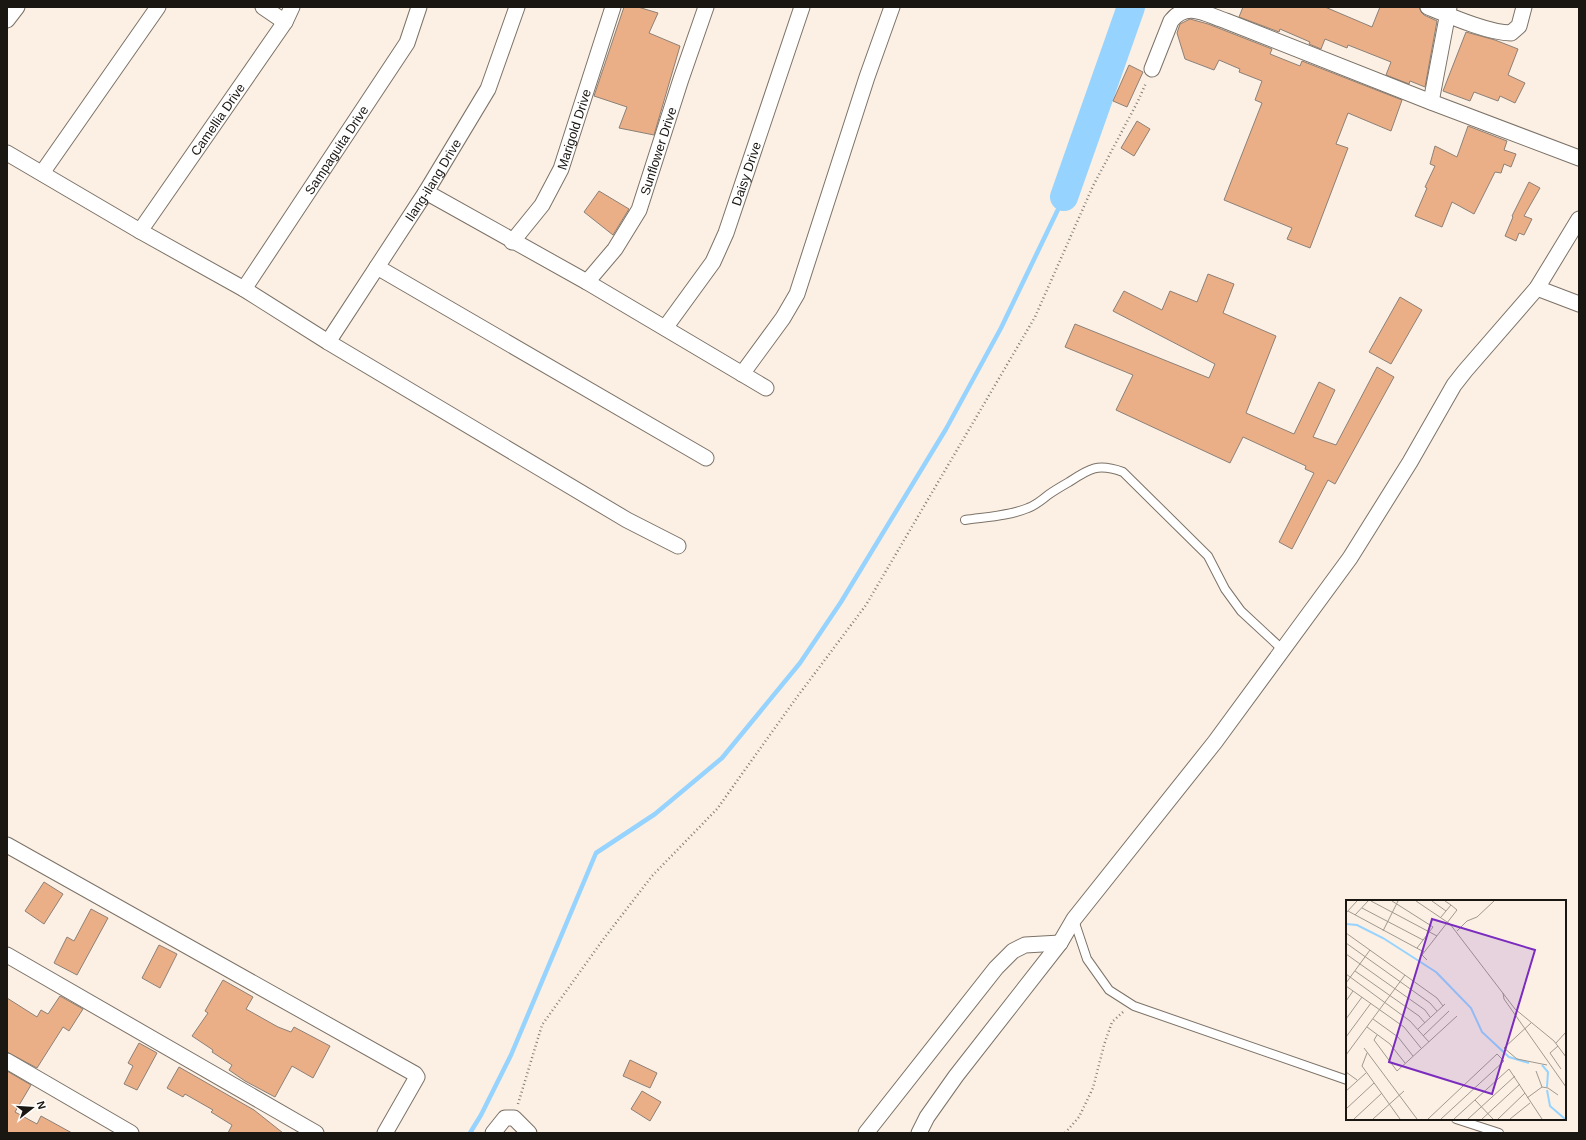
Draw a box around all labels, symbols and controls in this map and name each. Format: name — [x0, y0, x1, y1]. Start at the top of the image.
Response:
street label: Camellia Drive — [187, 80, 248, 158]
street label: Marigold Drive — [554, 87, 594, 172]
street label: Sampaguita Drive — [301, 103, 371, 197]
street label: Sunflower Drive — [637, 105, 679, 197]
street label: Ilang-ilang Drive — [402, 136, 464, 224]
street label: Daisy Drive — [728, 140, 764, 208]
inset map — [1346, 900, 1566, 1120]
north arrow — [12, 1088, 52, 1128]
text: N — [35, 1100, 48, 1111]

